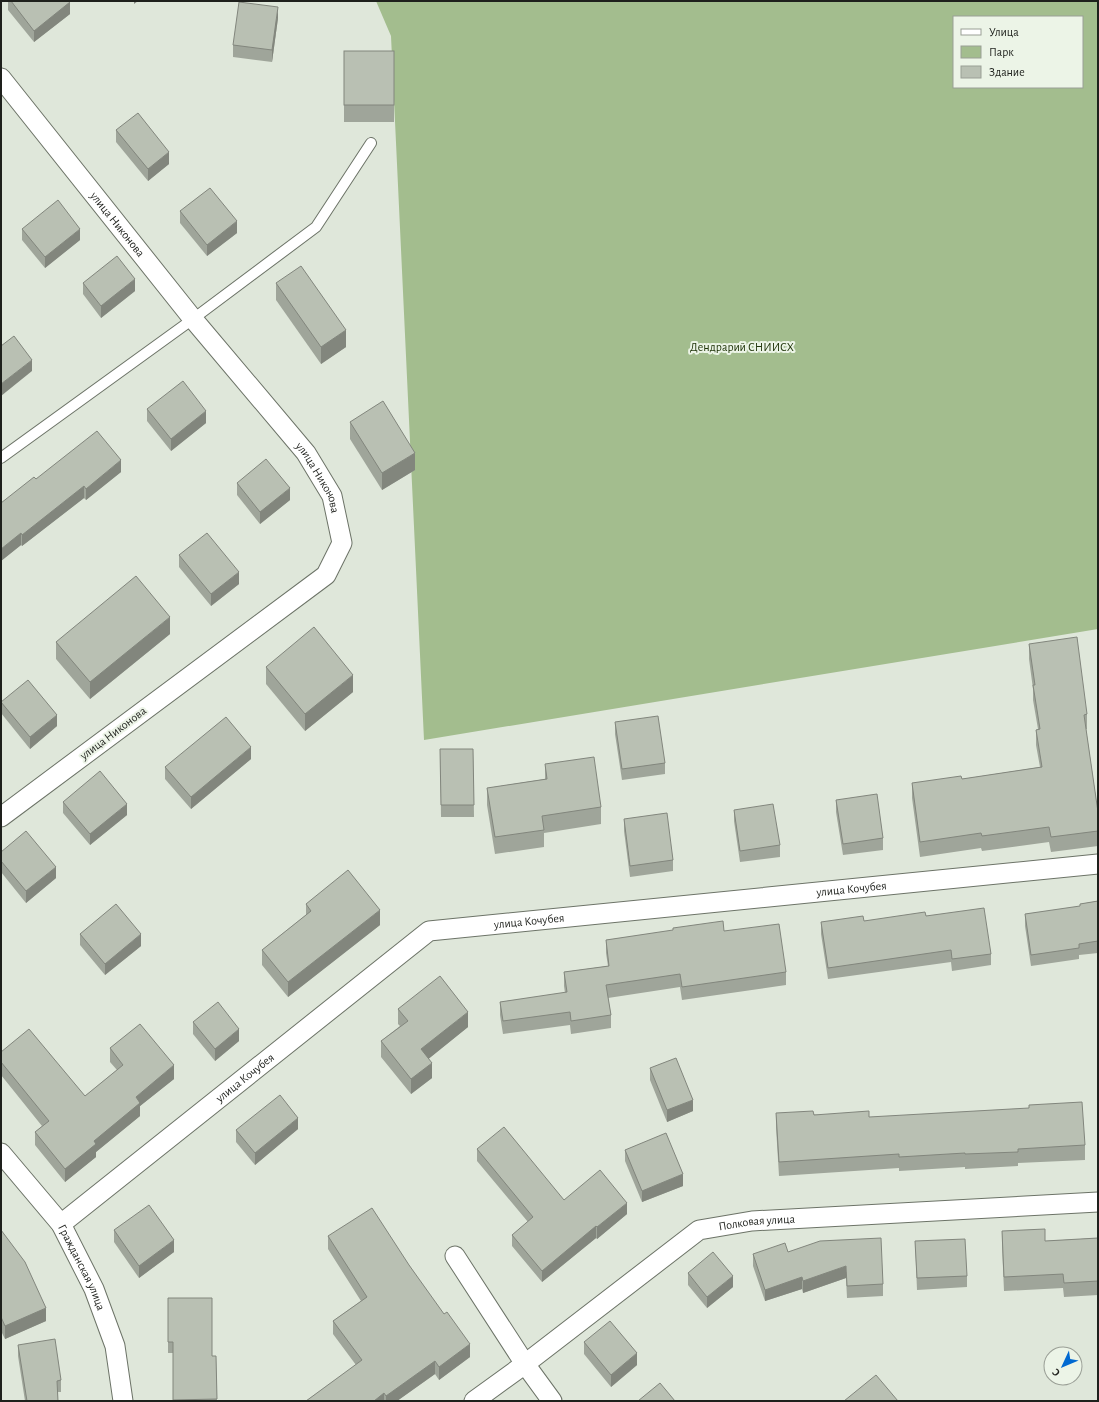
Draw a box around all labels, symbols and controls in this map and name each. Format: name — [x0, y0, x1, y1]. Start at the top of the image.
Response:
legend — [953, 16, 1083, 88]
text: Улица — [989, 26, 1019, 38]
text: Парк — [989, 46, 1014, 58]
text: Здание — [989, 66, 1025, 78]
street label: улица Никонова — [87, 189, 147, 259]
park label: Дендрарий СНИИСХ — [690, 341, 794, 353]
street label: улица Никонова — [292, 439, 342, 514]
street label: улица Никонова — [77, 704, 149, 763]
street label: улица Кочубея — [815, 879, 887, 899]
street label: улица Кочубея — [492, 911, 565, 932]
street label: улица Кочубея — [213, 1051, 276, 1106]
street label: Полковая улица — [718, 1213, 796, 1233]
street label: Гражданская улица — [56, 1222, 107, 1312]
north arrow — [1043, 1346, 1083, 1386]
text: С — [1050, 1367, 1062, 1379]

